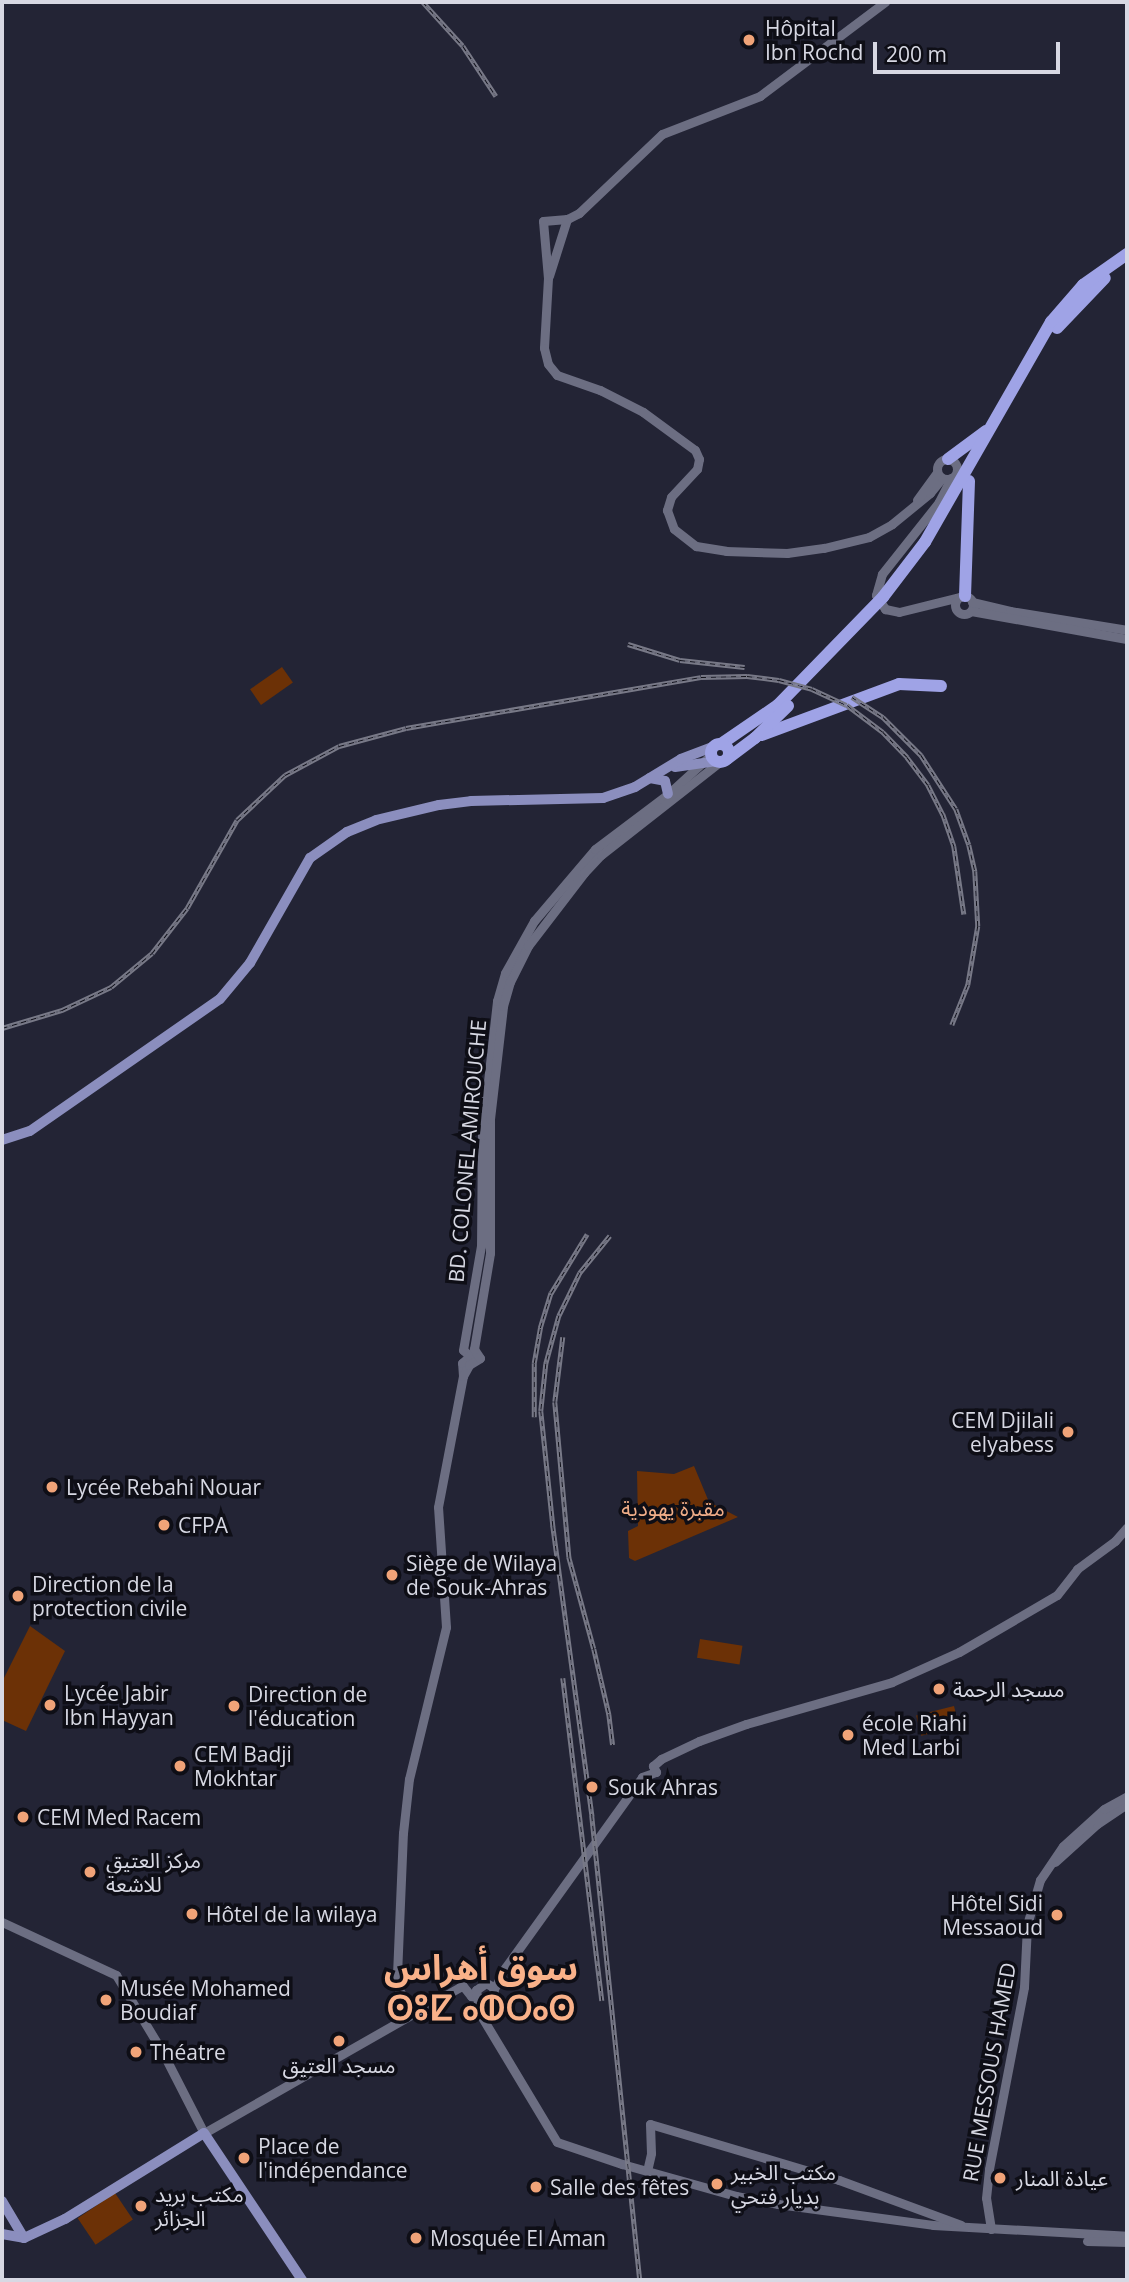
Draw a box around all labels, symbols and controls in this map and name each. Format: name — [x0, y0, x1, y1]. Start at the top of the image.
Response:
place label: Hôpital Ibn Rochd — [765, 15, 863, 65]
scale bar — [877, 28, 1064, 72]
marker: Hôpital Ibn Rochd — [739, 30, 759, 50]
text: 200 m — [886, 40, 947, 68]
street label: BD. COLONEL AMIROUCHE — [443, 1019, 491, 1283]
place label: CEM Djilali elyabess — [951, 1407, 1054, 1457]
marker: CEM Djilali elyabess — [1060, 1424, 1076, 1440]
place label: Lycée Rebahi Nouar — [66, 1474, 261, 1500]
marker: Lycée Rebahi Nouar — [44, 1479, 60, 1495]
park label: مقبرة يهودية — [621, 1495, 725, 1521]
place label: CFPA — [178, 1512, 228, 1538]
marker: CFPA — [156, 1517, 172, 1533]
place label: Siège de Wilaya de Souk-Ahras — [406, 1550, 557, 1600]
marker: Siège de Wilaya de Souk-Ahras — [384, 1567, 400, 1583]
place label: Direction de la protection civile — [32, 1571, 187, 1621]
marker: Direction de la protection civile — [10, 1588, 26, 1604]
place label: مسجد الرحمة — [953, 1676, 1065, 1702]
place label: Lycée Jabir Ibn Hayyan — [64, 1680, 174, 1730]
place label: Direction de l'éducation — [248, 1681, 367, 1731]
marker: مسجد الرحمة — [931, 1681, 947, 1697]
marker: Lycée Jabir Ibn Hayyan — [42, 1697, 58, 1713]
marker: Direction de l'éducation — [226, 1698, 242, 1714]
place label: école Riahi Med Larbi — [862, 1710, 967, 1760]
marker: école Riahi Med Larbi — [840, 1727, 856, 1743]
place label: CEM Badji Mokhtar — [194, 1741, 292, 1791]
marker: CEM Badji Mokhtar — [172, 1758, 188, 1774]
place label: Souk Ahras — [608, 1774, 718, 1800]
marker: Souk Ahras — [582, 1777, 602, 1797]
place label: CEM Med Racem — [37, 1804, 201, 1830]
marker: CEM Med Racem — [15, 1809, 31, 1825]
place label: مركز العتيق للاشعة — [106, 1847, 201, 1897]
marker: مركز العتيق للاشعة — [80, 1862, 100, 1882]
place label: Hôtel Sidi Messaoud — [942, 1890, 1043, 1940]
place label: Hôtel de la wilaya — [206, 1901, 377, 1927]
marker: Hôtel de la wilaya — [184, 1906, 200, 1922]
marker: Hôtel Sidi Messaoud — [1049, 1907, 1065, 1923]
district label: سوق أهراس ⵙⵓⵇ ⴰⵀⵔⴰⵙ — [384, 1946, 578, 2028]
street label: RUE MESSOUS HAMED — [957, 1960, 1021, 2184]
place label: Musée Mohamed Boudiaf — [120, 1975, 291, 2025]
marker: Musée Mohamed Boudiaf — [98, 1992, 114, 2008]
marker: مسجد العتيق — [331, 2033, 347, 2049]
place label: Théatre — [150, 2039, 226, 2065]
marker: Théatre — [128, 2044, 144, 2060]
place label: مسجد العتيق — [283, 2052, 395, 2078]
place label: Place de l'indépendance — [258, 2133, 407, 2183]
marker: Place de l'indépendance — [236, 2150, 252, 2166]
place label: مكتب الخبير بديار فتحي — [731, 2159, 836, 2209]
place label: عيادة المنار — [1016, 2165, 1108, 2191]
marker: عيادة المنار — [990, 2168, 1010, 2188]
place label: Salle des fêtes — [550, 2174, 689, 2200]
marker: مكتب الخبير بديار فتحي — [709, 2176, 725, 2192]
marker: Salle des fêtes — [528, 2179, 544, 2195]
place label: مكتب بريد الجزائر — [155, 2181, 244, 2231]
marker: مكتب بريد الجزائر — [133, 2198, 149, 2214]
place label: Mosquée El Aman — [430, 2225, 606, 2251]
marker: Mosquée El Aman — [408, 2230, 424, 2246]

